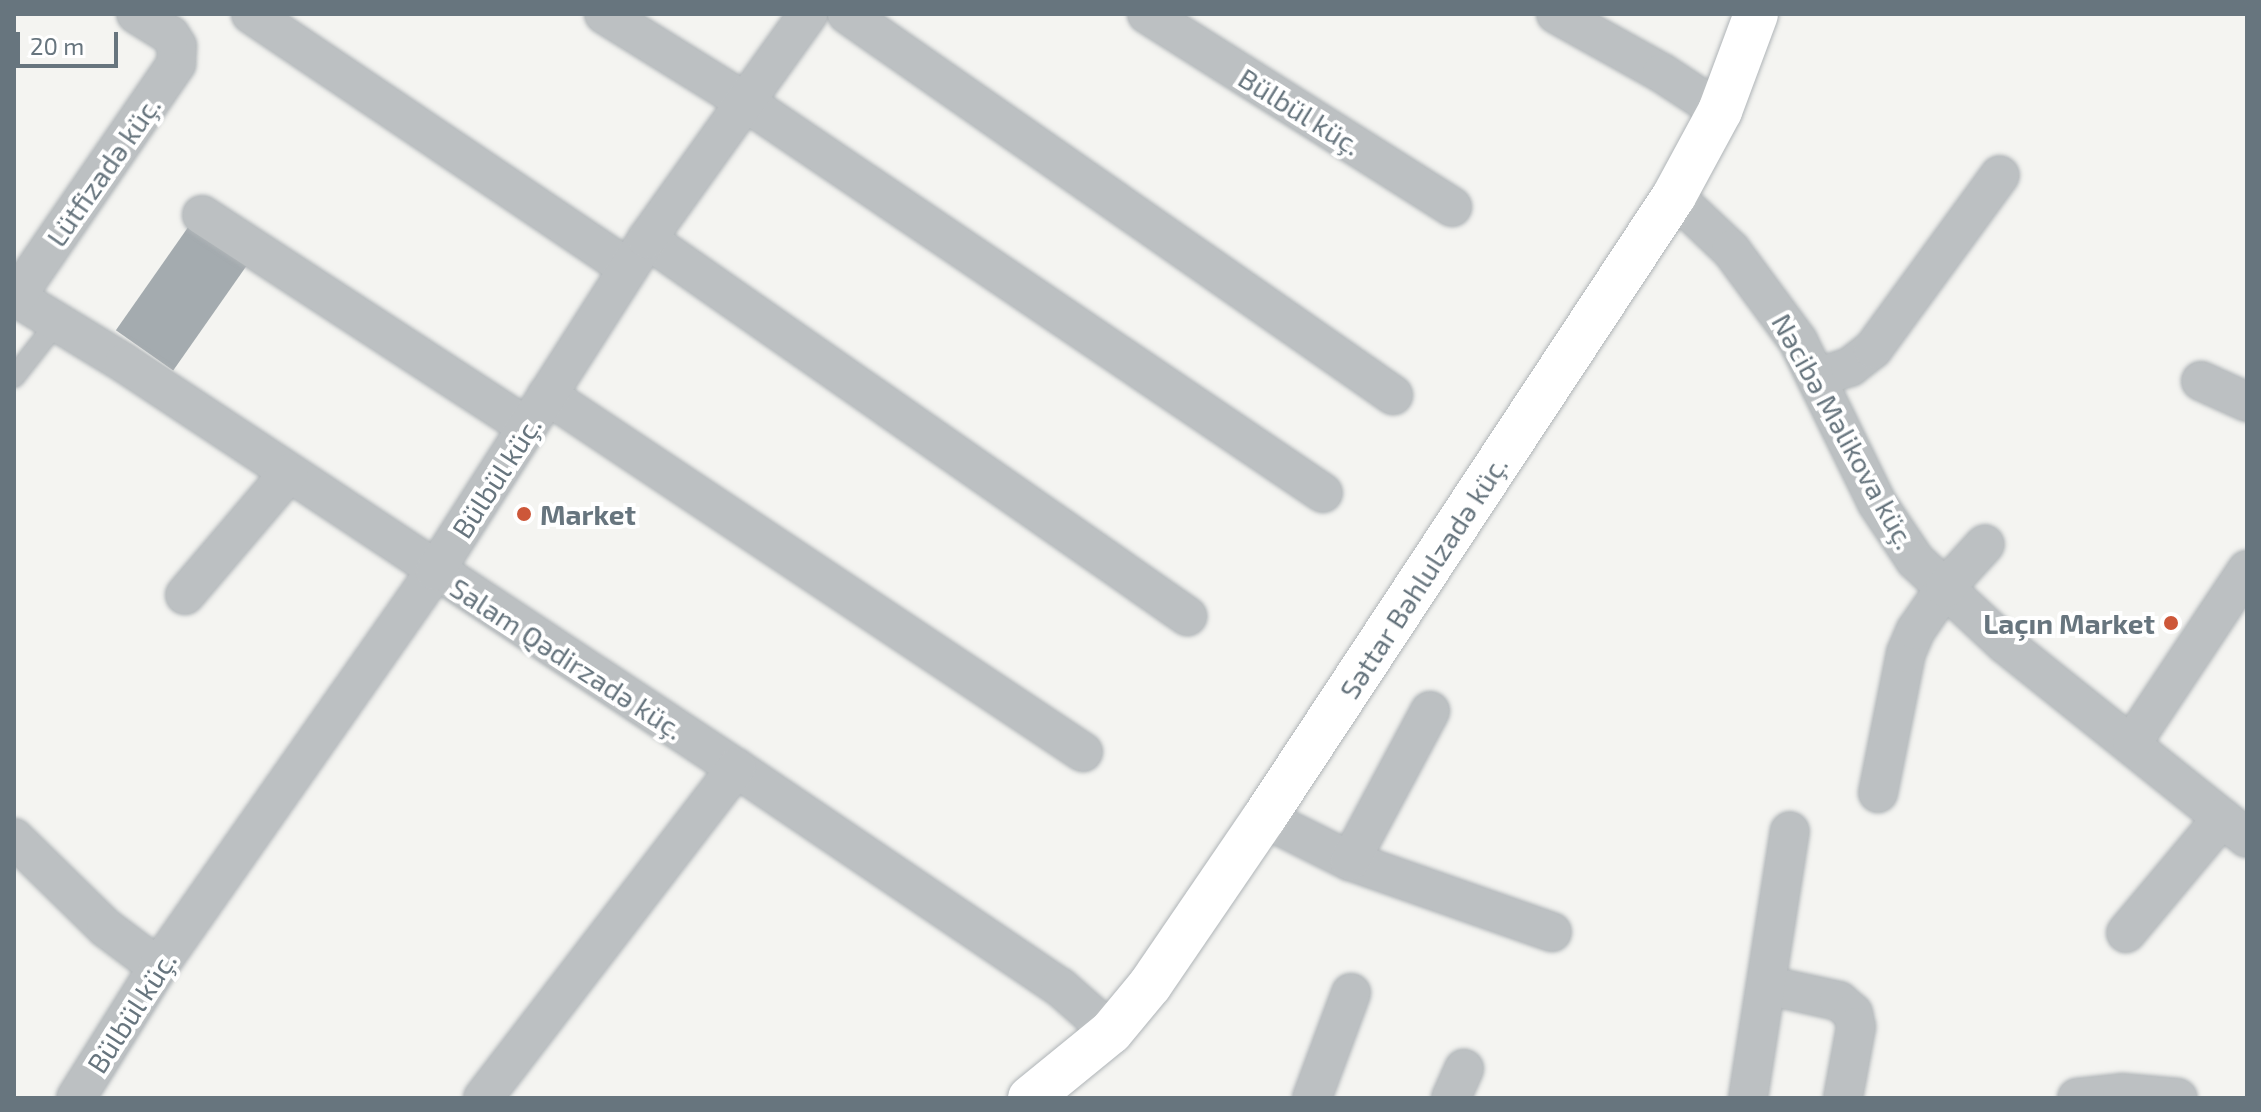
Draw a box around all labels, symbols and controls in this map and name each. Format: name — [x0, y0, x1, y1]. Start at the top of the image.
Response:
scale bar — [20, 16, 122, 66]
text: 20 m — [30, 31, 84, 60]
street label: Bülbül küç. — [1232, 60, 1368, 162]
street label: Lütfizadə küç. — [39, 90, 167, 252]
street label: Nəcibə Məlikova küç. — [1765, 308, 1923, 554]
street label: Bülbül küç. — [444, 410, 548, 544]
street label: Səttar Bəhlulzadə küç. — [1332, 449, 1514, 705]
place label: Market — [540, 497, 636, 531]
marker: Market — [515, 505, 533, 523]
street label: Salam Qədirzadə küç. — [444, 570, 690, 746]
place label: Laçın Market — [1983, 606, 2155, 640]
marker: Laçın Market — [2162, 614, 2180, 632]
street label: Bülbül küç. — [79, 945, 183, 1079]

